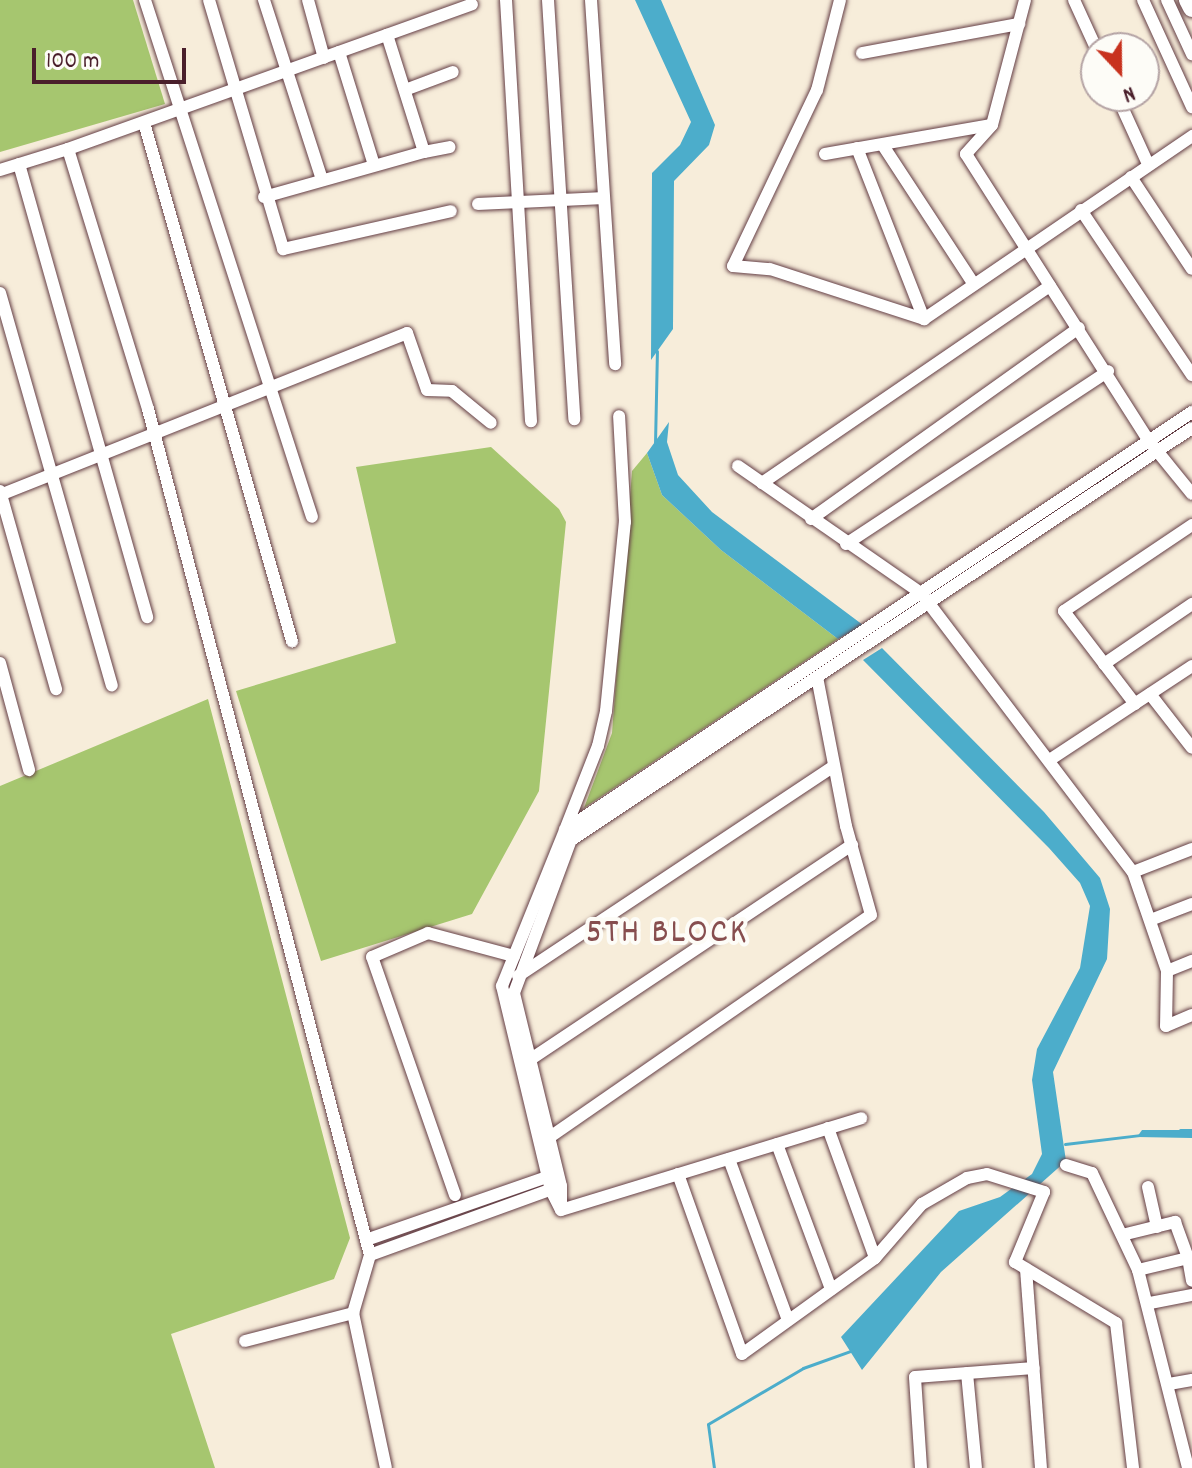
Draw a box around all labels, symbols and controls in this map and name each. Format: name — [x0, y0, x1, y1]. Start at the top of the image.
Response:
scale bar — [36, 32, 190, 82]
north arrow — [1080, 32, 1160, 112]
text: 100 m — [46, 45, 99, 79]
text: N — [1118, 76, 1139, 109]
district label: 5TH BLOCK — [586, 913, 748, 957]

